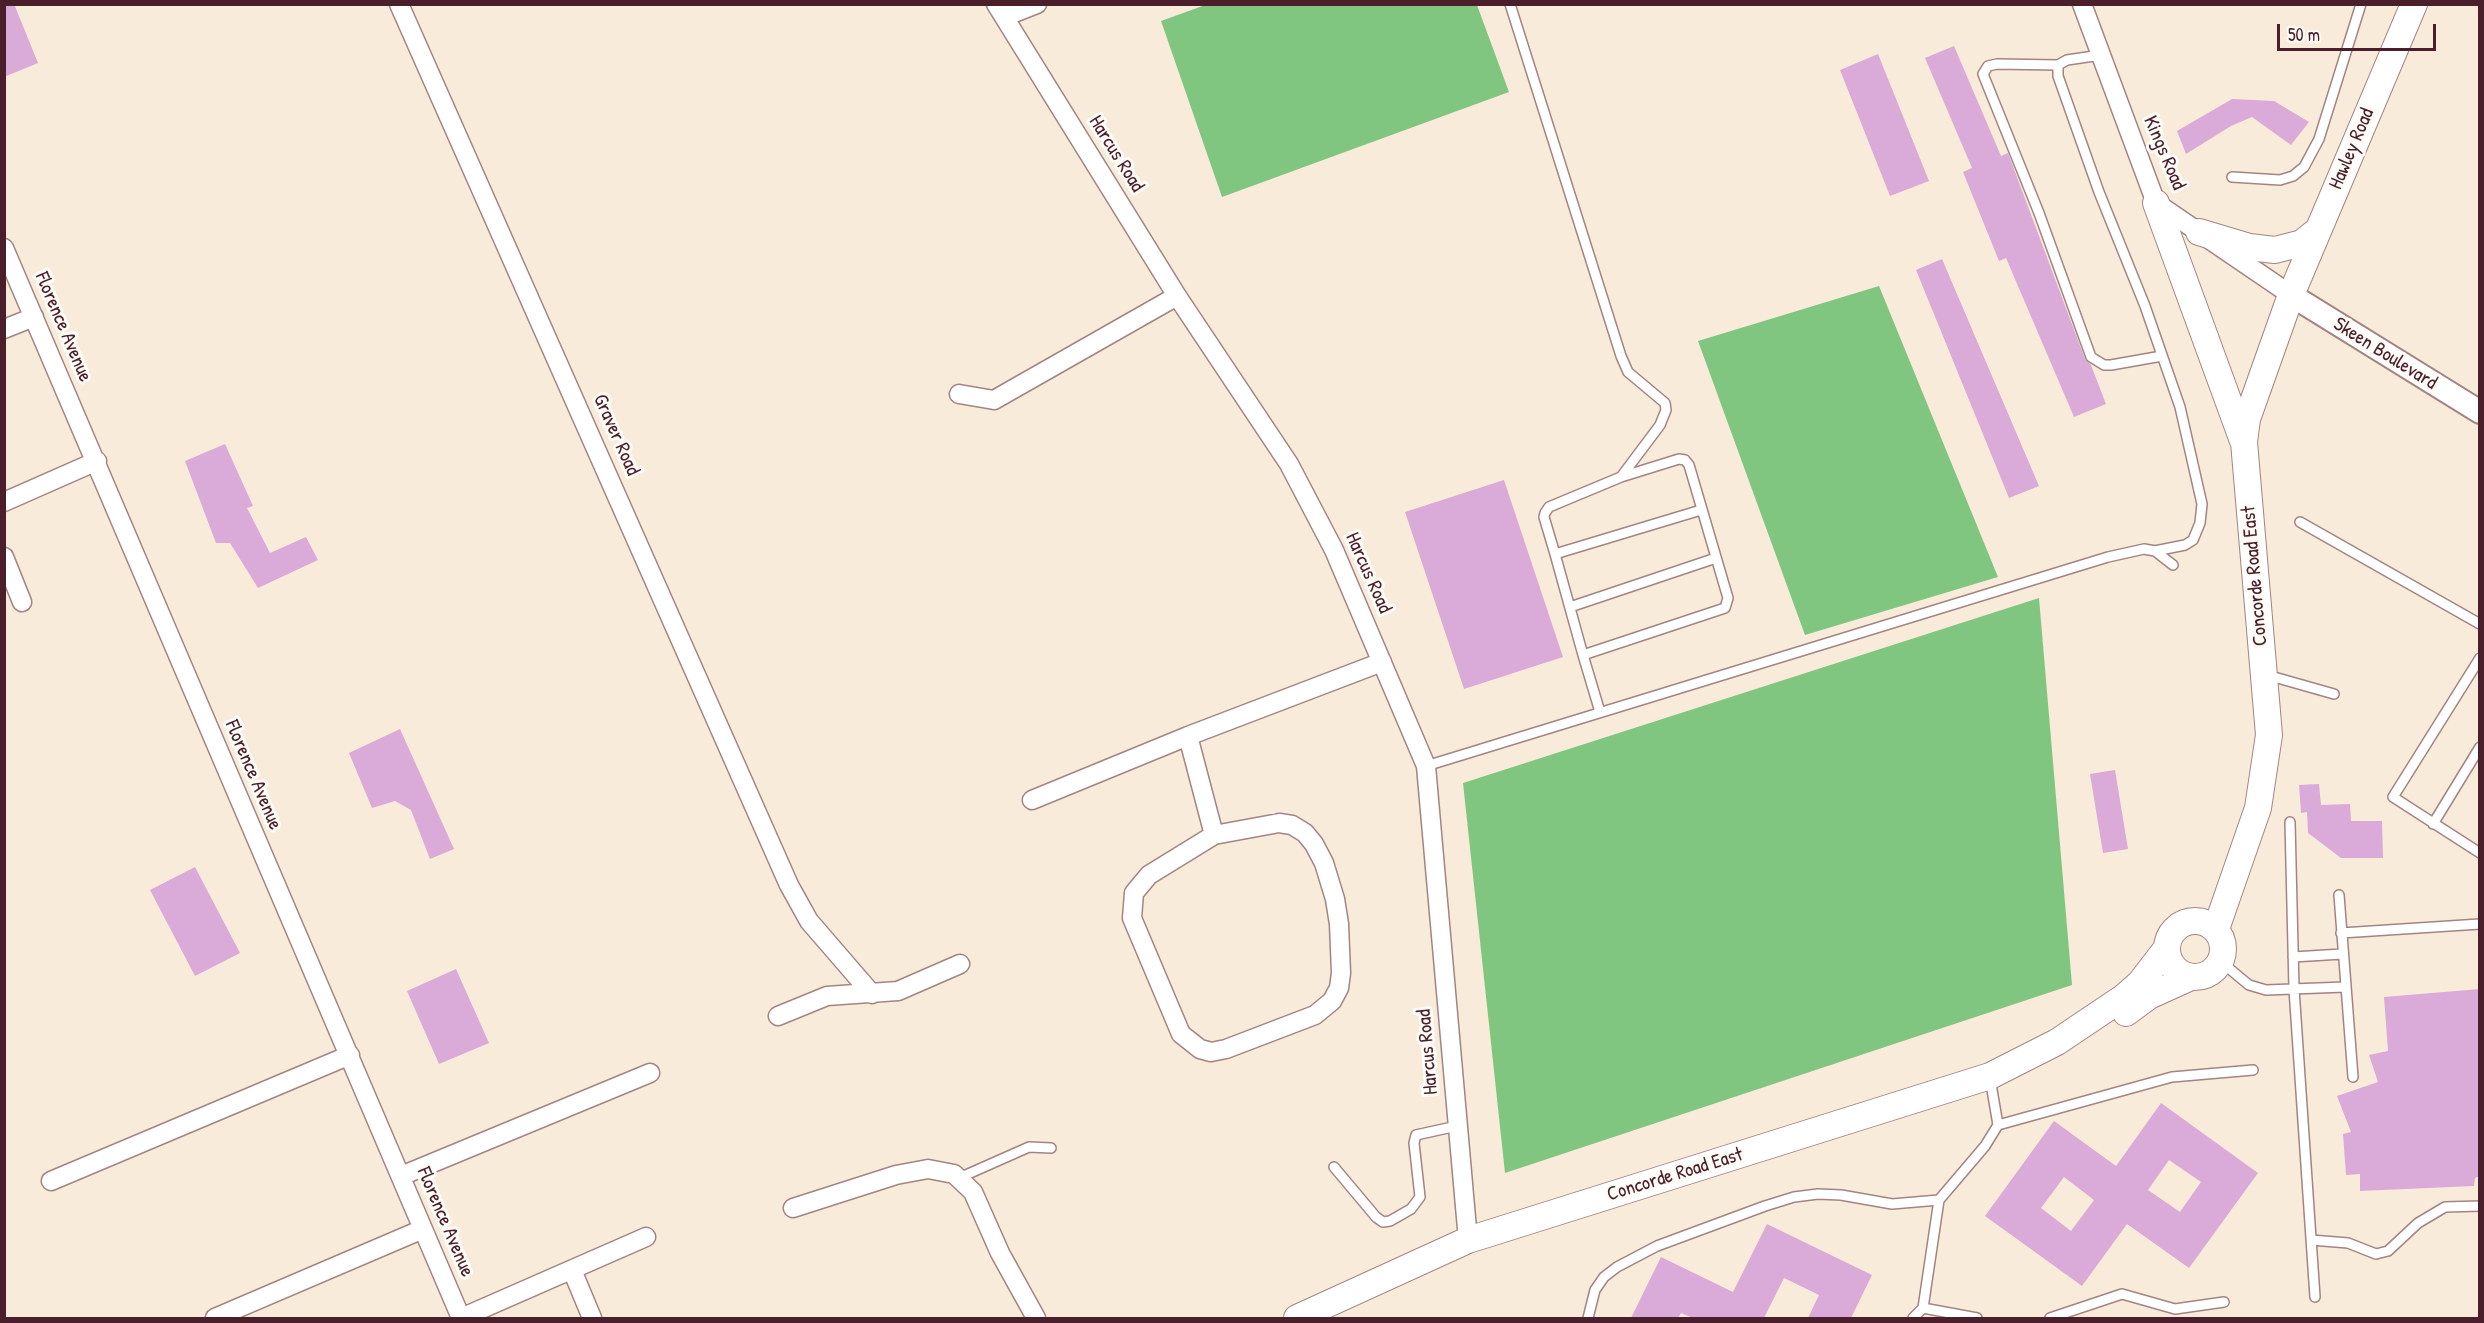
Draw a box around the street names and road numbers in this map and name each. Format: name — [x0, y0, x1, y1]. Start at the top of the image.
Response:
street label: Hawley Road — [2324, 105, 2380, 193]
street label: Harcus Road — [1083, 111, 1149, 197]
street label: Kings Road — [2138, 112, 2190, 194]
street label: Florence Avenue — [29, 269, 97, 385]
street label: Skeen Boulevard — [2329, 313, 2441, 395]
street label: Graver Road — [588, 391, 644, 479]
street label: Concorde Road East — [2237, 505, 2273, 647]
street label: Harcus Road — [1340, 529, 1396, 617]
street label: Florence Avenue — [219, 717, 287, 833]
street label: Harcus Road — [1412, 1008, 1444, 1096]
street label: Concorde Road East — [1604, 1143, 1746, 1207]
street label: Florence Avenue — [411, 1164, 479, 1280]

